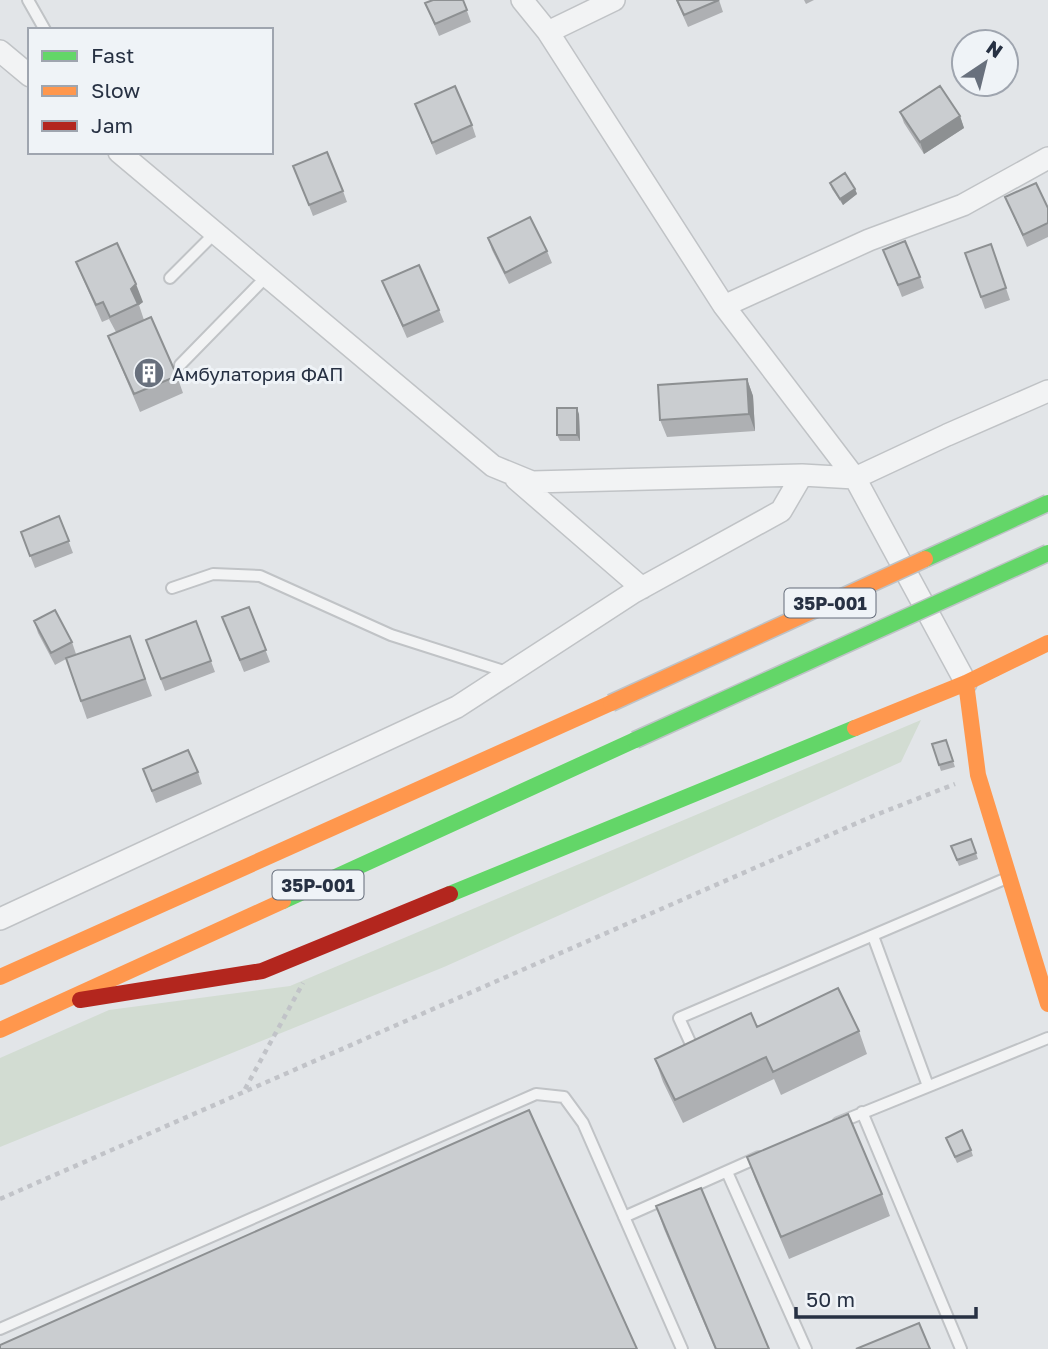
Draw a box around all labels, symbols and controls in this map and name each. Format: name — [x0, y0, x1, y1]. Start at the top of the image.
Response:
legend — [28, 28, 273, 154]
north arrow — [950, 28, 1020, 98]
text: N — [983, 35, 1008, 62]
text: Fast — [91, 42, 134, 68]
text: Slow — [91, 77, 140, 103]
text: Jam — [91, 112, 133, 138]
building icon: Амбулатория ФАП — [132, 356, 166, 390]
place label: Амбулатория ФАП — [172, 362, 344, 385]
road number: 35Р-001 — [784, 588, 876, 618]
road number: 35Р-001 — [272, 870, 364, 900]
scale bar — [796, 1276, 976, 1320]
text: 50 m — [806, 1286, 855, 1312]

